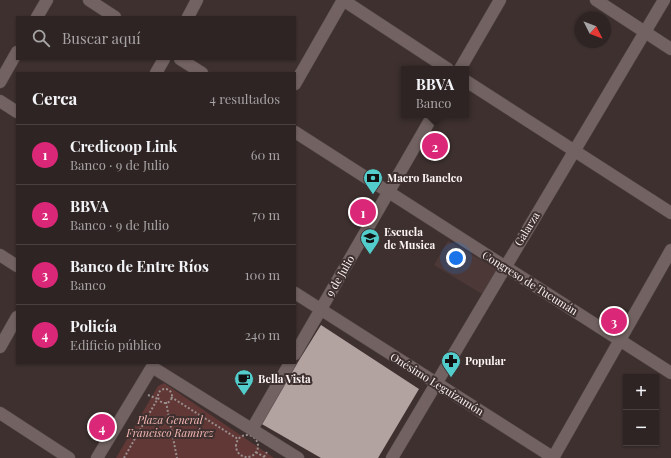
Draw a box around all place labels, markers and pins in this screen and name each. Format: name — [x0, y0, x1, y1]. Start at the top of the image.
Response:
pin: 2 — [422, 131, 448, 161]
bank icon: Macro Banelco — [362, 167, 384, 195]
place label: Macro Banelco — [387, 170, 462, 185]
pin: 1 — [350, 197, 376, 227]
place label: Escuela de Musica — [384, 224, 435, 252]
school or university icon: Escuela de Musica — [359, 227, 381, 255]
pin: 3 — [601, 306, 627, 336]
pharmacy icon: Popular — [440, 350, 462, 378]
place label: Popular — [465, 353, 506, 368]
cafe icon: Bella Vista — [233, 368, 255, 396]
place label: Bella Vista — [258, 371, 311, 386]
pin: 4 — [89, 412, 115, 442]

